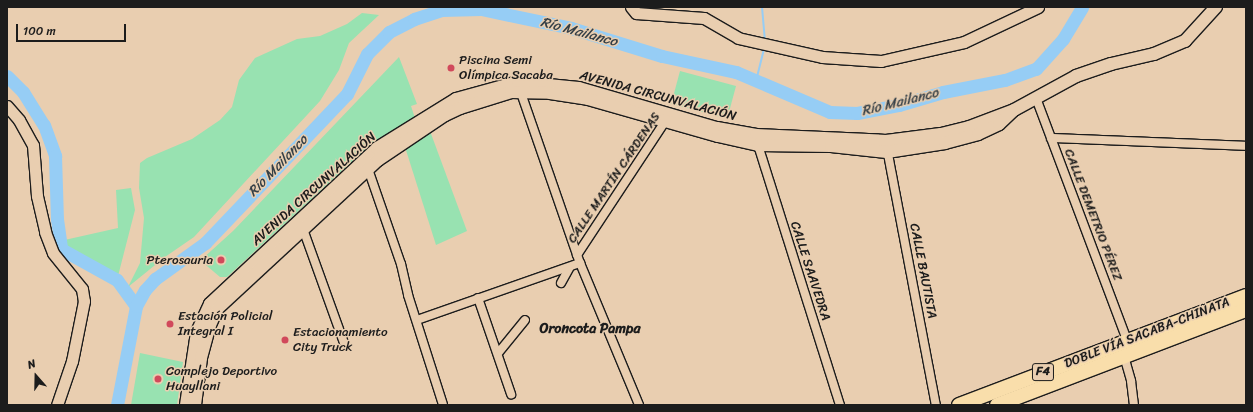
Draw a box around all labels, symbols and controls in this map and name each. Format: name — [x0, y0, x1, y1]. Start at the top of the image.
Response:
water label: Río Mailanco — [539, 14, 619, 50]
scale bar — [18, 16, 128, 42]
text: 100 m — [23, 20, 56, 42]
place label: Piscina Semi Olímpica Sacaba — [459, 53, 553, 84]
marker: Piscina Semi Olímpica Sacaba — [446, 63, 456, 73]
street label: AVENIDA CIRCUNVALACIÓN — [577, 67, 739, 125]
water label: Río Mailanco — [860, 84, 940, 120]
street label: CALLE MARTÍN CÁRDENAS — [564, 109, 664, 247]
street label: AVENIDA CIRCUNVALACIÓN — [248, 129, 380, 249]
water label: Río Mailanco — [245, 132, 311, 200]
street label: CALLE DEMETRIO PÉREZ — [1061, 147, 1125, 283]
street label: CALLE SAAVEDRA — [787, 219, 833, 323]
street label: CALLE BAUTISTA — [906, 222, 940, 320]
place label: Pterosauria — [147, 252, 213, 268]
marker: Pterosauria — [216, 255, 226, 265]
street label: DOBLE VÍA SACABA-CHIÑATA — [1062, 294, 1232, 372]
place label: Estación Policial Integral I — [178, 309, 273, 340]
marker: Estación Policial Integral I — [165, 319, 175, 329]
district label: Oroncota Pampa — [539, 321, 641, 337]
place label: Estacionamiento City Truck — [293, 325, 388, 356]
marker: Estacionamiento City Truck — [280, 335, 290, 345]
text: N — [25, 354, 39, 374]
north arrow — [16, 356, 56, 396]
road number: F4 — [1031, 362, 1055, 382]
place label: Complejo Deportivo Huayllani — [166, 364, 277, 395]
marker: Complejo Deportivo Huayllani — [153, 374, 163, 384]

